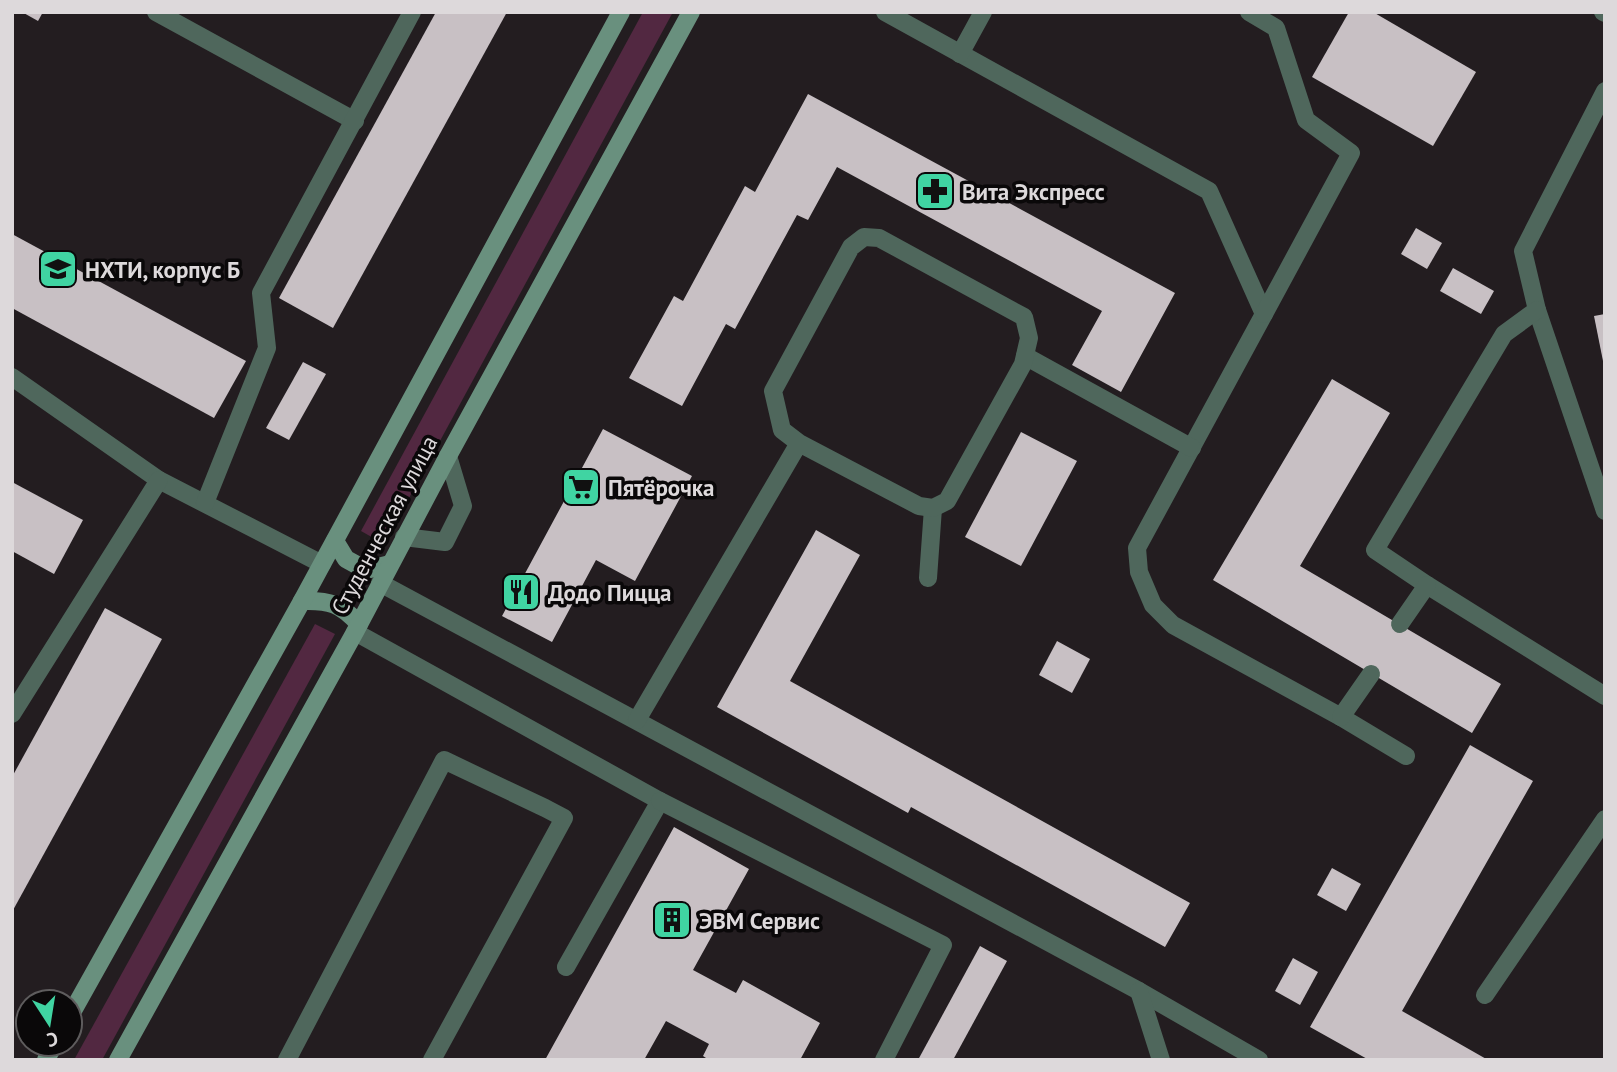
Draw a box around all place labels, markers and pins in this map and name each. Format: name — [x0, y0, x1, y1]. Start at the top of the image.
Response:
pharmacy icon: Вита Экспресс — [914, 170, 956, 212]
place label: Вита Экспресс — [962, 177, 1105, 206]
school or university icon: НХТИ, корпус Б — [37, 248, 79, 290]
place label: НХТИ, корпус Б — [85, 255, 240, 284]
supermarket icon: Пятёрочка — [560, 466, 602, 508]
place label: Пятёрочка — [608, 473, 714, 502]
restaurant icon: Додо Пицца — [500, 571, 542, 613]
place label: Додо Пицца — [548, 578, 671, 607]
building icon: ЭВМ Сервис — [651, 899, 693, 941]
place label: ЭВМ Сервис — [699, 906, 820, 935]

